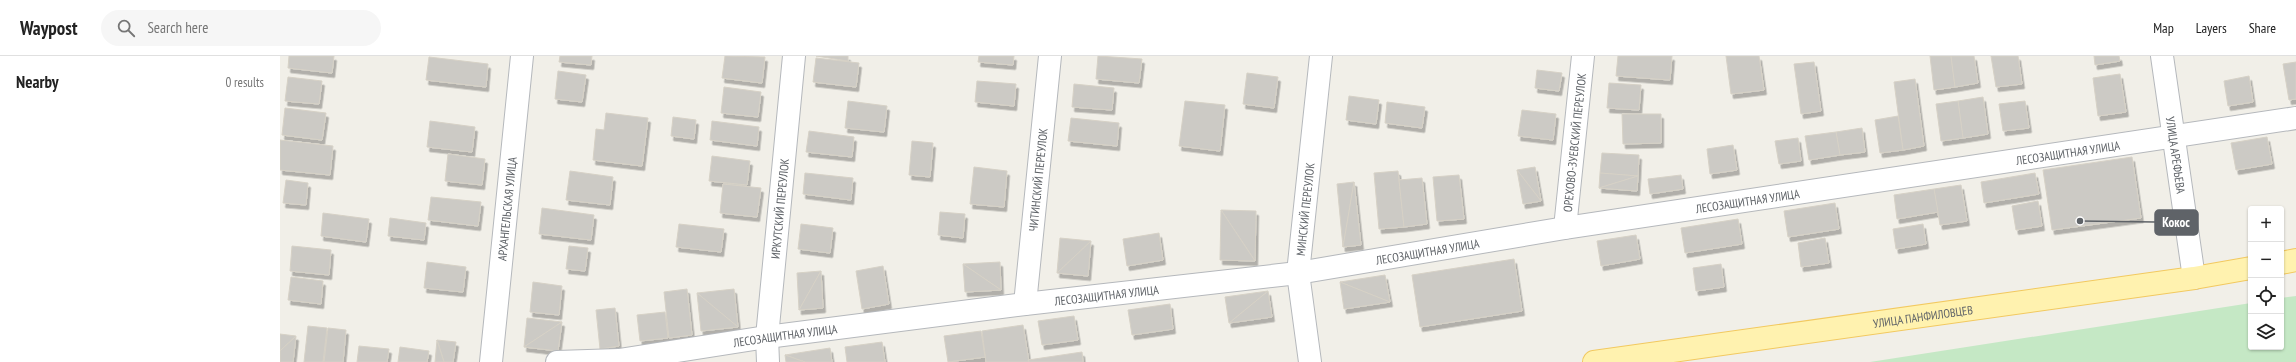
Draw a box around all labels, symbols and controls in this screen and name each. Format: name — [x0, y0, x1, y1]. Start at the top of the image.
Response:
search box — [101, 10, 381, 46]
text: Waypost — [20, 16, 77, 40]
icon: search — [115, 17, 137, 39]
text: Search here — [147, 18, 208, 37]
text: Map — [2153, 19, 2174, 37]
text: Layers — [2196, 19, 2227, 37]
text: Share — [2249, 19, 2276, 37]
text: Nearby — [16, 71, 59, 93]
street label: ОРЕХОВО-ЗУЕВСКИЙ ПЕРЕУЛОК — [1559, 72, 1589, 213]
text: 0 results — [225, 74, 264, 91]
street label: УЛИЦА АРЕФЬЕВА — [2163, 115, 2189, 195]
street label: ЧИТИНСКИЙ ПЕРЕУЛОК — [1025, 127, 1050, 232]
street label: ЛЕСОЗАЩИТНАЯ УЛИЦА — [2014, 137, 2121, 168]
street label: АРХАНГЕЛЬСКАЯ УЛИЦА — [494, 156, 519, 262]
street label: ИРКУТСКИЙ ПЕРЕУЛОК — [767, 158, 792, 260]
street label: МИНСКИЙ ПЕРЕУЛОК — [1292, 162, 1317, 256]
street label: ЛЕСОЗАЩИТНАЯ УЛИЦА — [1694, 185, 1801, 216]
map controls — [2248, 206, 2284, 350]
button: + — [2248, 206, 2284, 242]
callout: Кокос — [2155, 210, 2198, 235]
text: Кокос — [2162, 214, 2190, 231]
street label: ЛЕСОЗАЩИТНАЯ УЛИЦА — [1374, 235, 1481, 267]
button: − — [2248, 242, 2284, 278]
button: locate — [2248, 278, 2284, 314]
street label: ЛЕСОЗАЩИТНАЯ УЛИЦА — [1053, 281, 1160, 308]
street label: УЛИЦА ПАНФИЛОВЦЕВ — [1872, 302, 1974, 330]
button: layers — [2248, 314, 2284, 350]
street label: ЛЕСОЗАЩИТНАЯ УЛИЦА — [731, 321, 838, 350]

